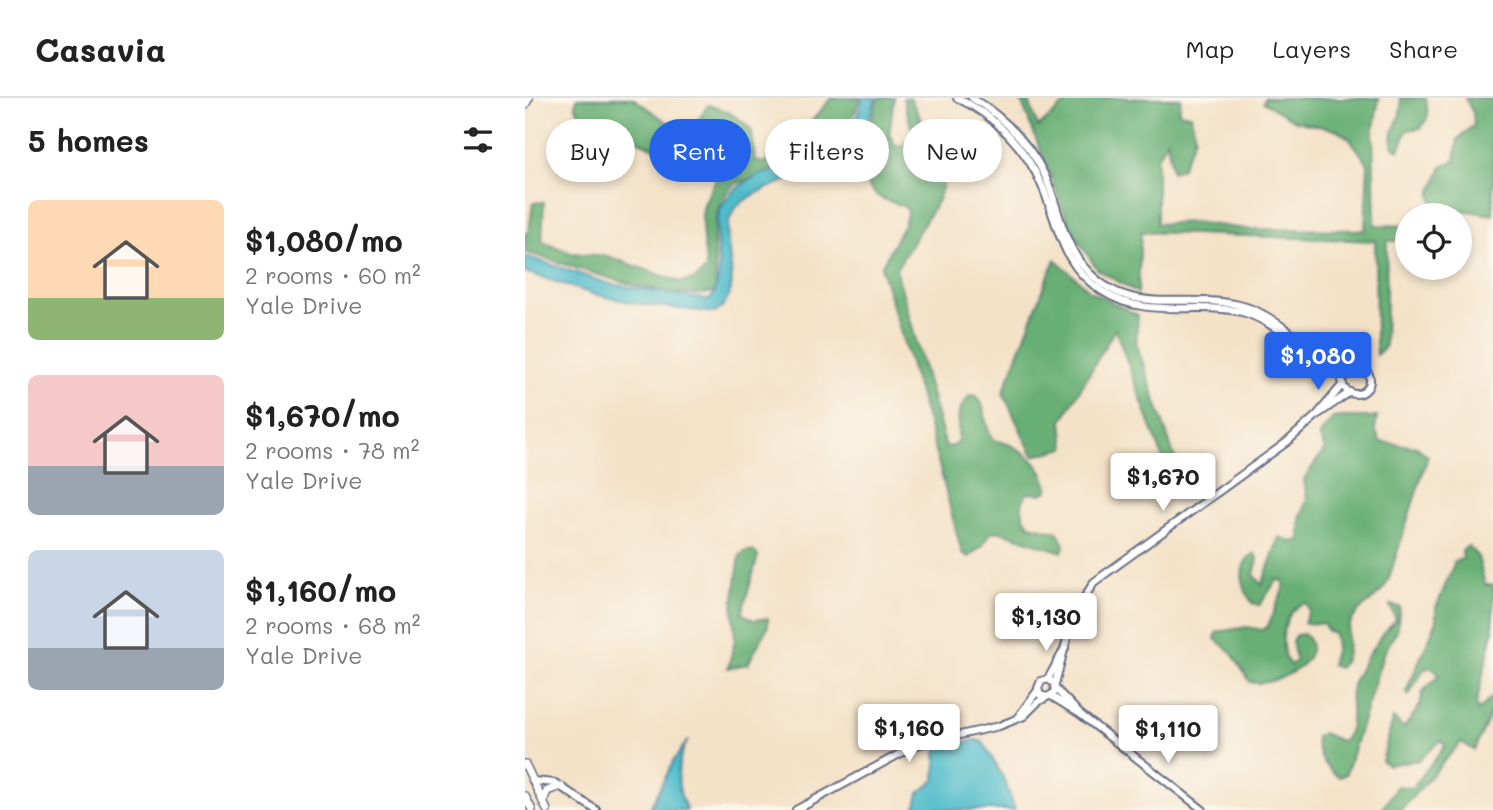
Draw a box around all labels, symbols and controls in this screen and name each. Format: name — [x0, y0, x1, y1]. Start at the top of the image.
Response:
text: Casavia — [35, 27, 166, 70]
text: Map — [1186, 33, 1234, 64]
text: Layers — [1272, 33, 1351, 64]
text: Share — [1389, 33, 1458, 64]
chip: Buy — [546, 119, 635, 182]
chip: Rent — [649, 119, 751, 182]
chip: Filters — [765, 119, 889, 182]
chip: New — [903, 119, 1002, 182]
text: 5 homes — [28, 120, 149, 160]
icon: filters — [459, 121, 497, 159]
map controls — [1395, 203, 1472, 280]
button: locate — [1395, 203, 1472, 280]
text: $1,080/mo — [245, 220, 403, 260]
icon: home — [84, 228, 168, 312]
text: 2 rooms · 60 m² — [245, 260, 421, 290]
text: Yale Drive — [245, 290, 363, 320]
pin: $1,080 — [1261, 332, 1375, 392]
text: $1,080 — [1280, 340, 1356, 370]
text: $1,670/mo — [245, 395, 400, 435]
icon: home — [84, 403, 168, 487]
text: 2 rooms · 78 m² — [245, 435, 419, 465]
pin: $1,670 — [1106, 454, 1220, 513]
text: $1,670 — [1127, 461, 1199, 491]
text: Yale Drive — [245, 465, 363, 495]
text: $1,160/mo — [245, 570, 396, 610]
icon: home — [84, 578, 168, 662]
pin: $1,130 — [989, 594, 1103, 653]
text: $1,130 — [1011, 601, 1081, 631]
text: 2 rooms · 68 m² — [245, 610, 420, 640]
text: Yale Drive — [245, 640, 363, 670]
pin: $1,160 — [852, 704, 966, 764]
pin: $1,110 — [1111, 706, 1225, 765]
text: $1,160 — [874, 712, 944, 742]
text: $1,110 — [1135, 713, 1201, 743]

